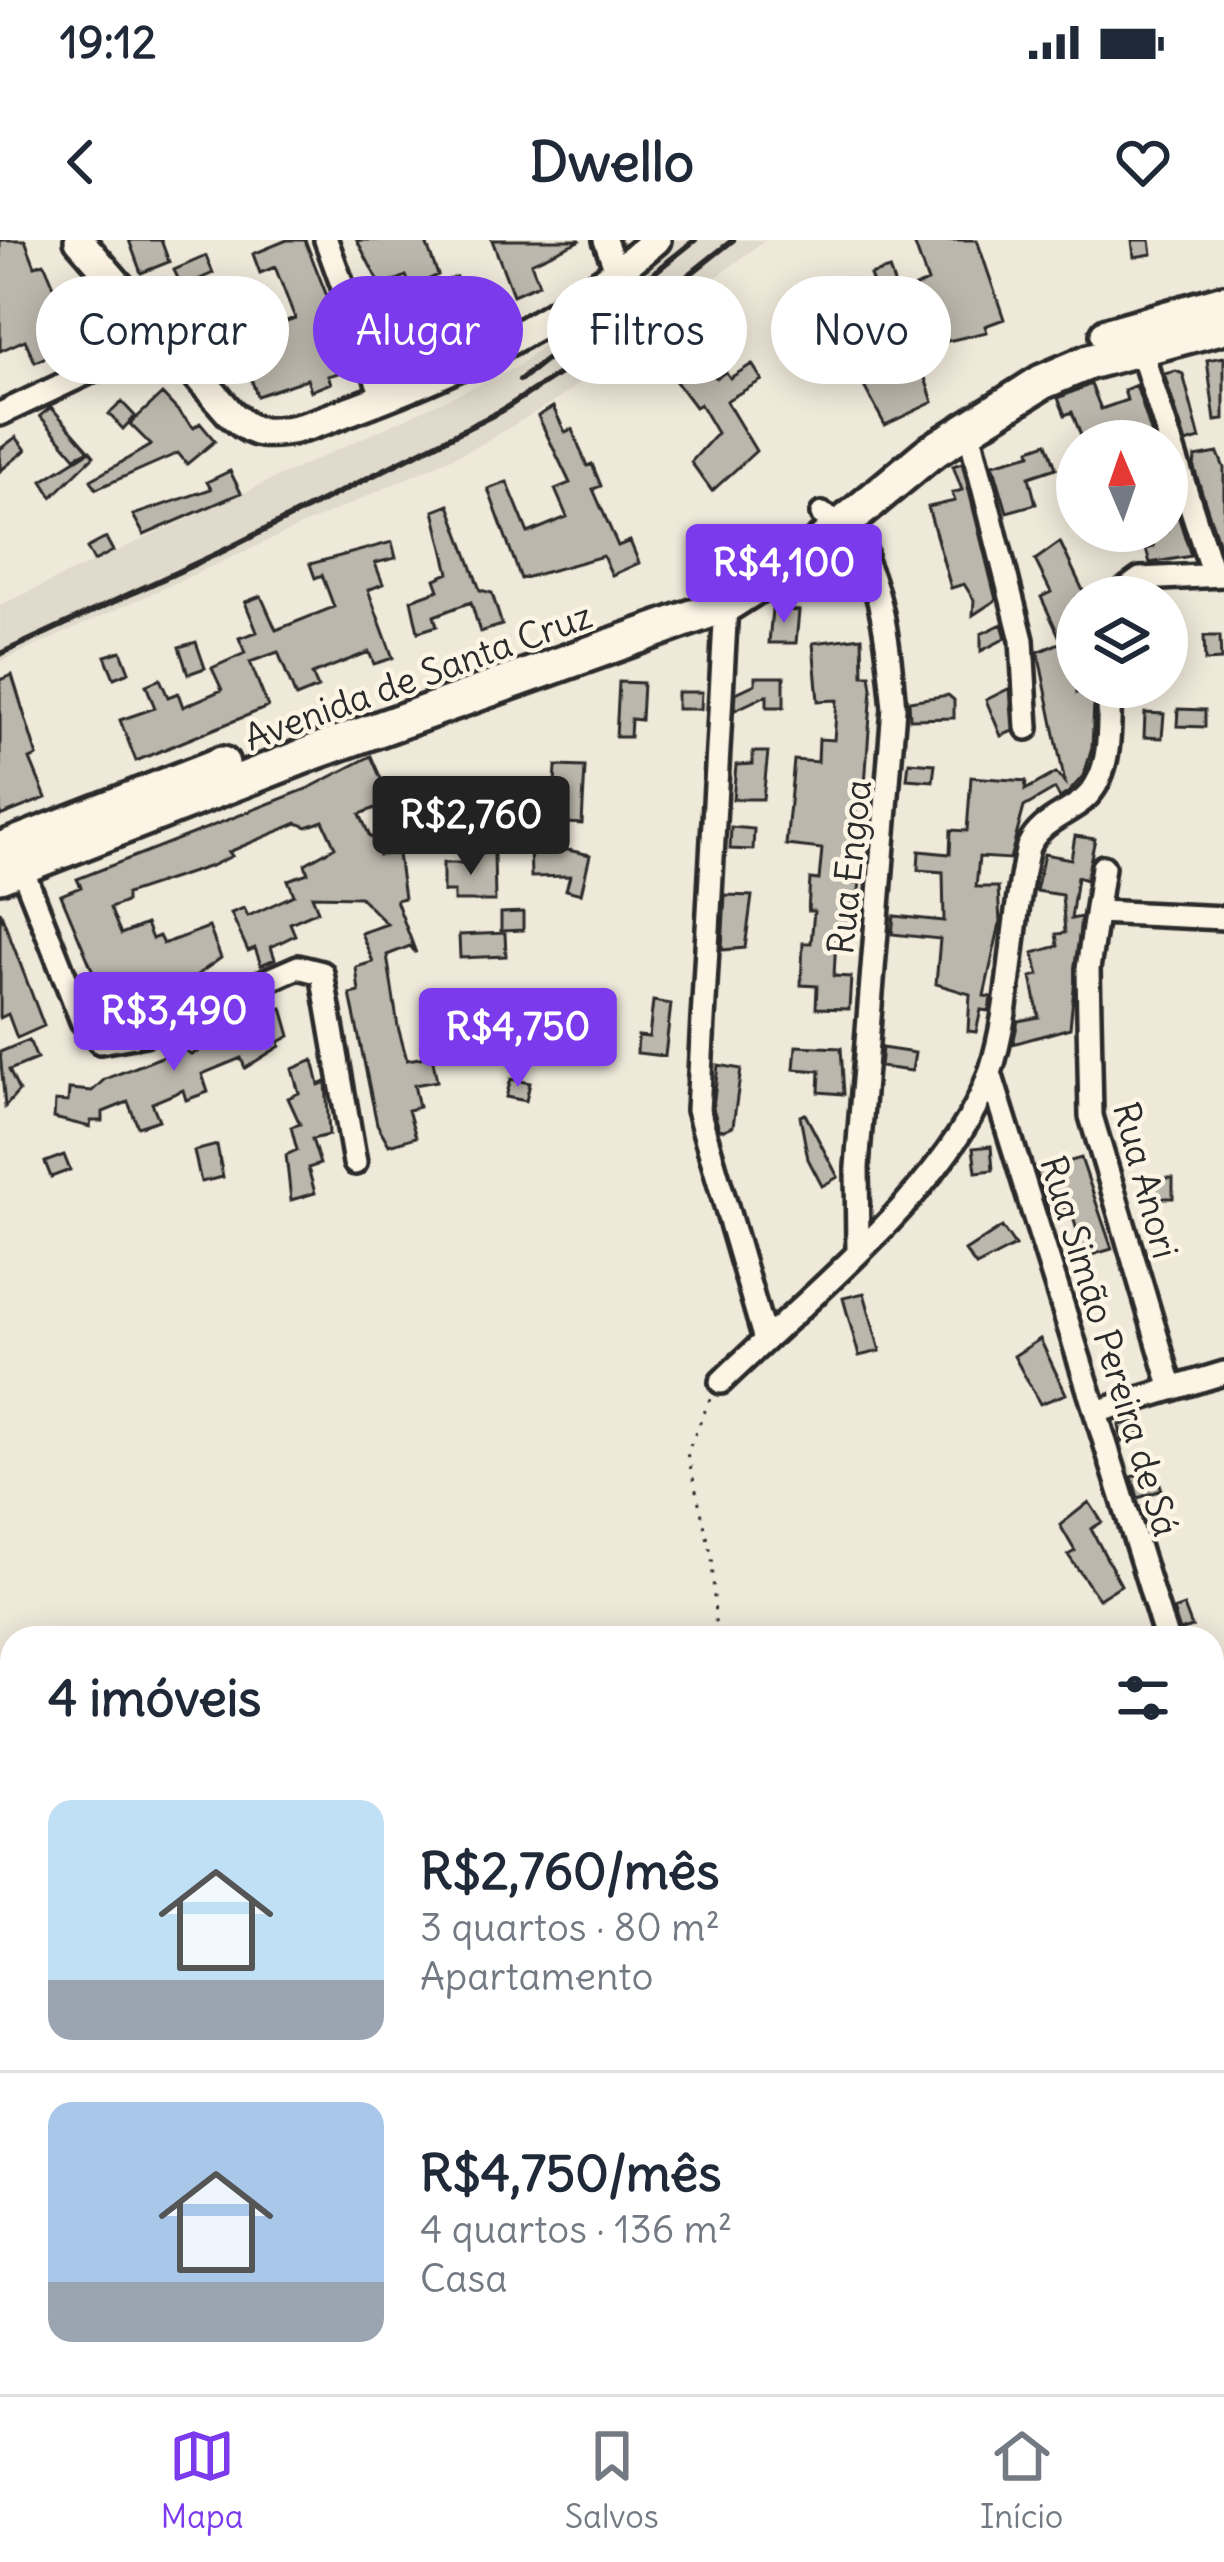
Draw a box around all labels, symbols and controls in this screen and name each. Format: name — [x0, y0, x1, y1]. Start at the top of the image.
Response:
text: 19:12 — [60, 14, 156, 70]
text: Dwello — [530, 128, 694, 196]
icon: back — [48, 129, 114, 195]
icon: heart — [1110, 129, 1176, 195]
chip: Comprar — [36, 276, 289, 384]
chip: Alugar — [313, 276, 523, 384]
chip: Filtros — [547, 276, 747, 384]
chip: Novo — [771, 276, 951, 384]
north arrow — [1056, 420, 1188, 552]
map controls — [1056, 420, 1188, 708]
pin: R$4,100 — [673, 524, 895, 626]
text: R$4,100 — [713, 538, 855, 587]
button: layers — [1056, 576, 1188, 708]
street label: Avenida de Santa Cruz — [238, 593, 598, 760]
pin: R$2,760 — [360, 776, 582, 878]
street label: Rua Engoa — [818, 778, 881, 957]
text: R$2,760 — [400, 790, 542, 839]
pin: R$3,490 — [63, 972, 285, 1074]
text: R$3,490 — [101, 986, 247, 1035]
pin: R$4,750 — [407, 988, 629, 1090]
text: R$4,750 — [446, 1002, 590, 1051]
street label: Rua Anori — [1103, 1097, 1188, 1263]
street label: Rua Simão Pereira de Sá — [1030, 1151, 1189, 1542]
icon: filters — [1110, 1665, 1176, 1731]
text: 4 imóveis — [48, 1666, 261, 1730]
text: R$2,760/mês — [420, 1839, 719, 1903]
icon: home — [144, 1848, 288, 1992]
text: 3 quartos · 80 m² — [420, 1903, 720, 1952]
text: Apartamento — [420, 1952, 653, 2001]
text: R$4,750/mês — [420, 2141, 721, 2205]
icon: home — [144, 2150, 288, 2294]
text: 4 quartos · 136 m² — [420, 2205, 732, 2254]
text: Casa — [420, 2254, 508, 2303]
tab: Mapa — [161, 2423, 244, 2537]
tab: Salvos — [565, 2423, 659, 2537]
tab: Início — [980, 2423, 1063, 2537]

